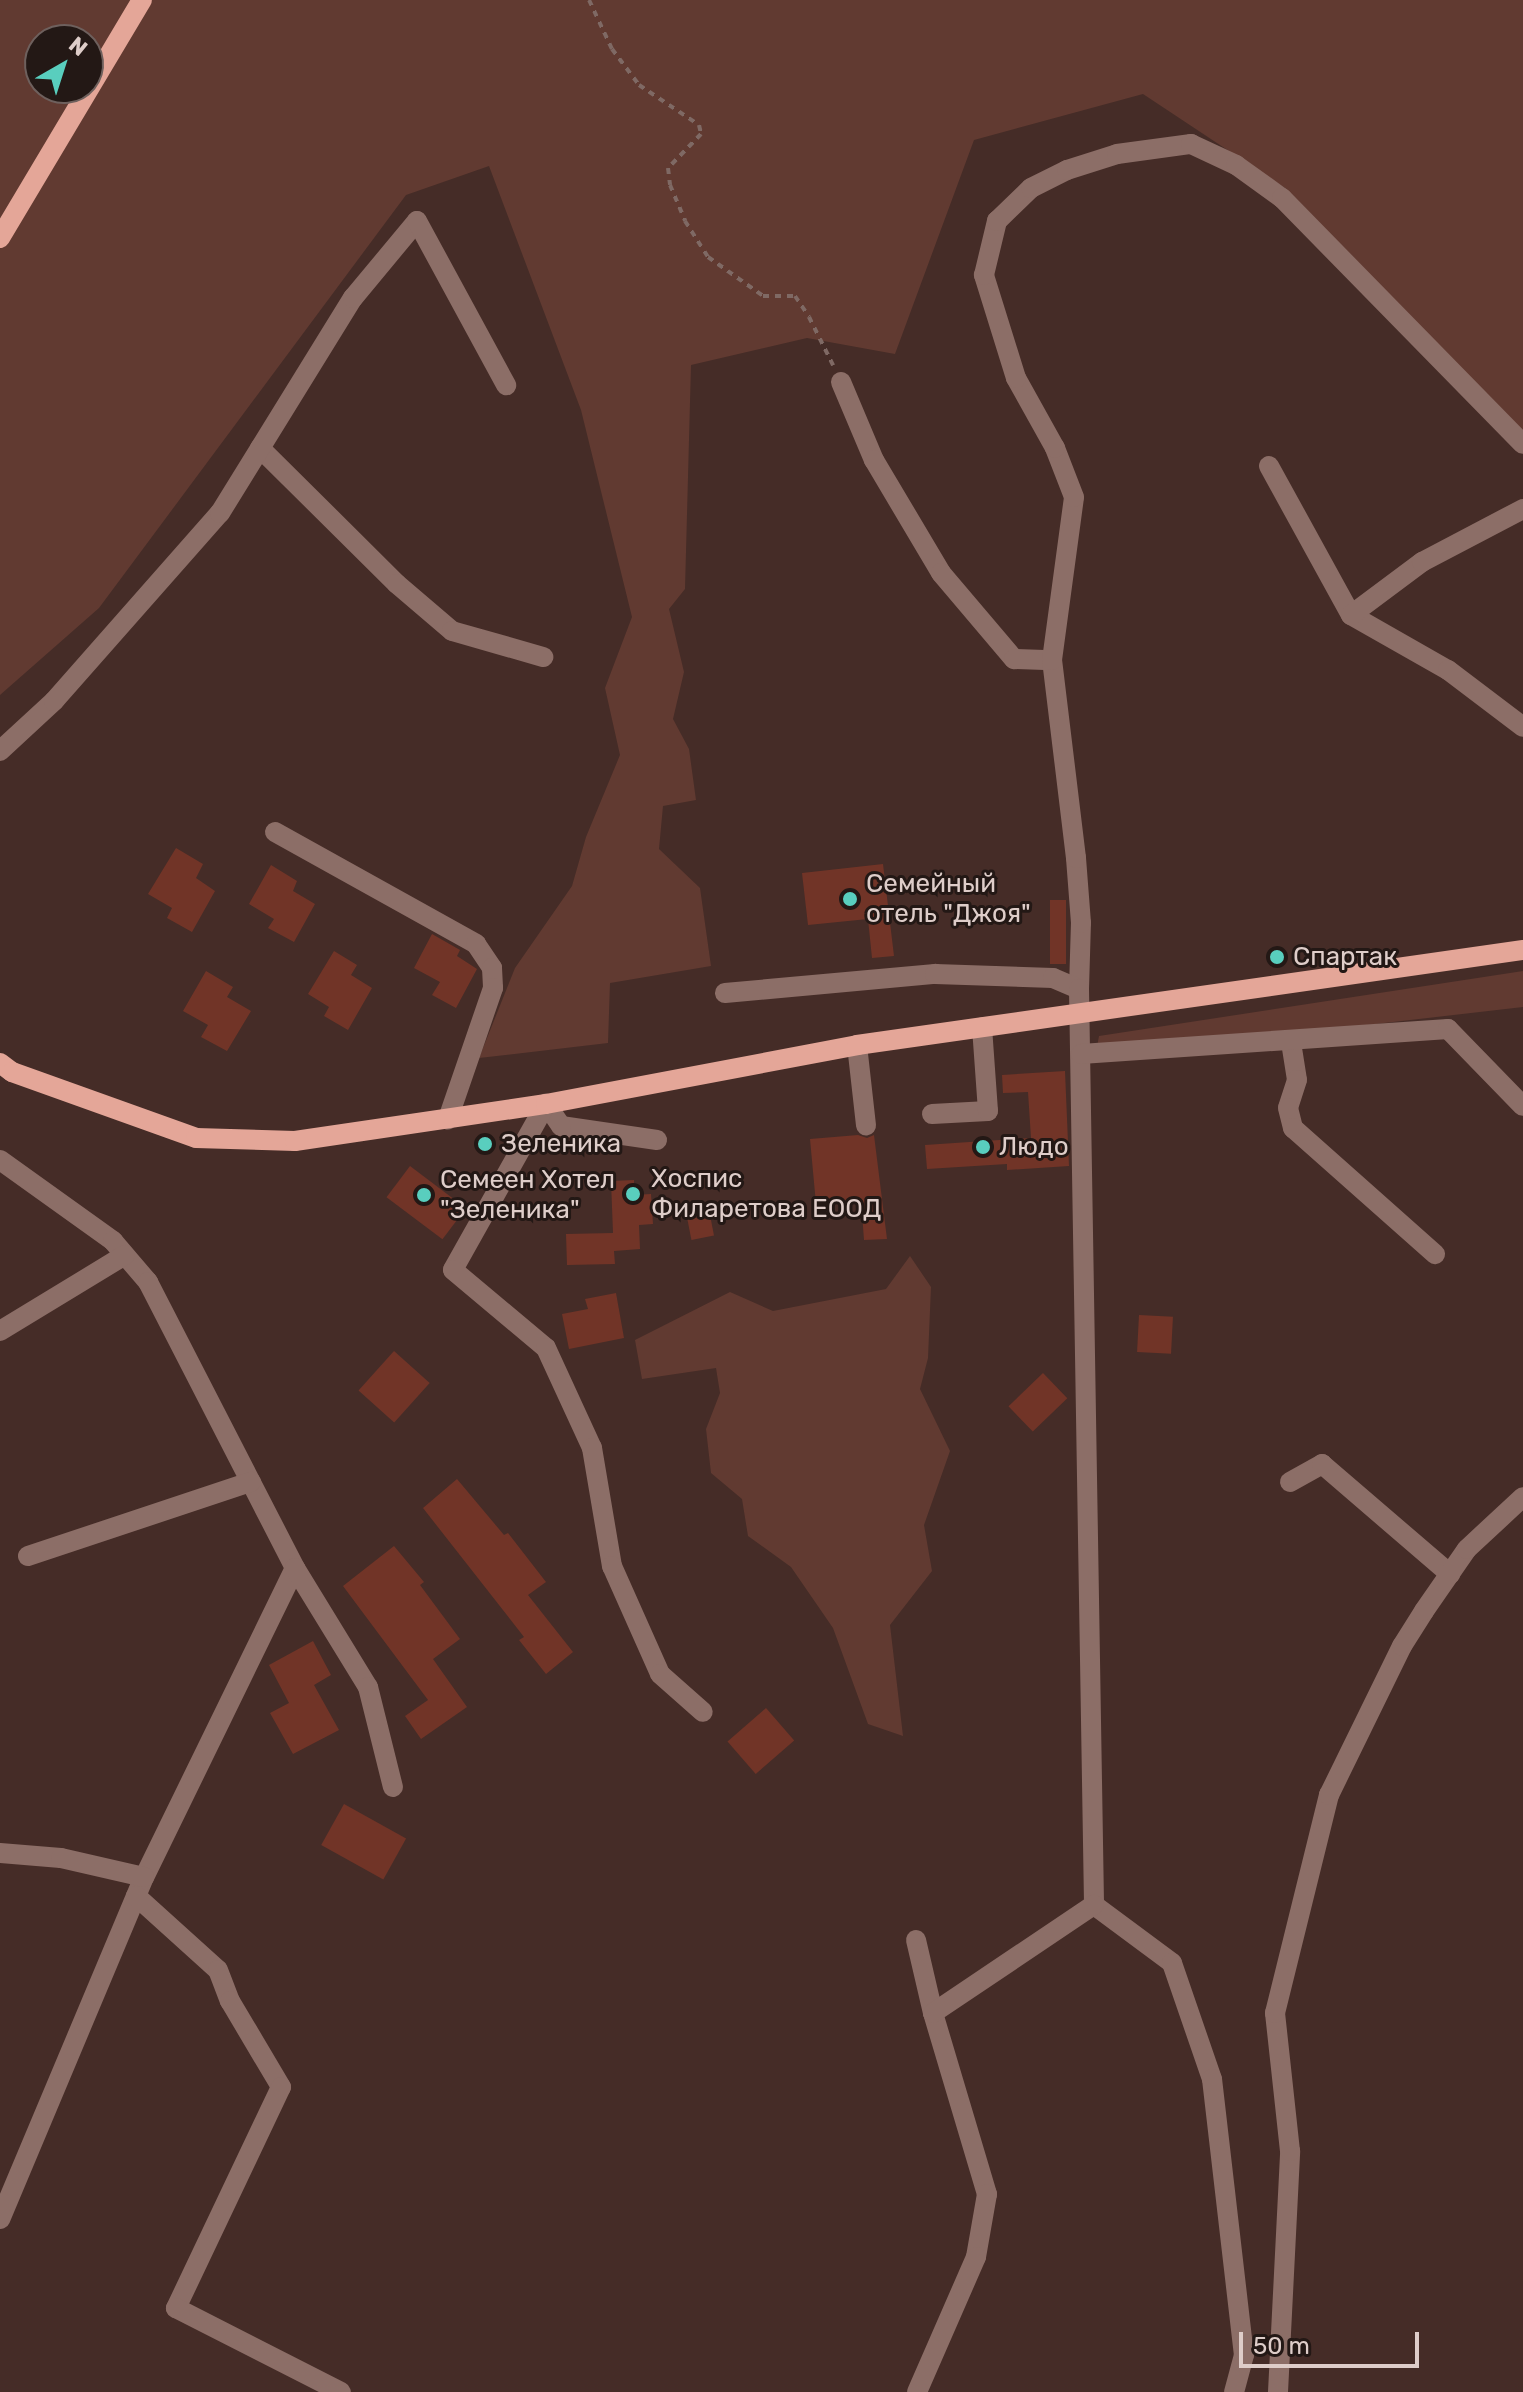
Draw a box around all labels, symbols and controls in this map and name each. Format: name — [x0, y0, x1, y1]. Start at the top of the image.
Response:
north arrow — [24, 24, 104, 104]
text: N — [64, 31, 93, 62]
place label: Семейный отель "Джоя" — [866, 868, 1031, 930]
marker: Семейный отель "Джоя" — [841, 890, 859, 908]
place label: Спартак — [1293, 941, 1397, 973]
marker: Спартак — [1268, 948, 1286, 966]
place label: Зеленика — [501, 1128, 621, 1160]
place label: Людо — [999, 1131, 1069, 1163]
marker: Зеленика — [476, 1135, 494, 1153]
marker: Людо — [974, 1138, 992, 1156]
place label: Хоспис Филаретова ЕООД — [651, 1163, 881, 1224]
place label: Семеен Хотел "Зеленика" — [440, 1164, 615, 1226]
marker: Хоспис Филаретова ЕООД — [622, 1183, 644, 1205]
marker: Семеен Хотел "Зеленика" — [415, 1186, 433, 1204]
scale bar — [1243, 2316, 1423, 2366]
text: 50 m — [1253, 2332, 1310, 2360]

